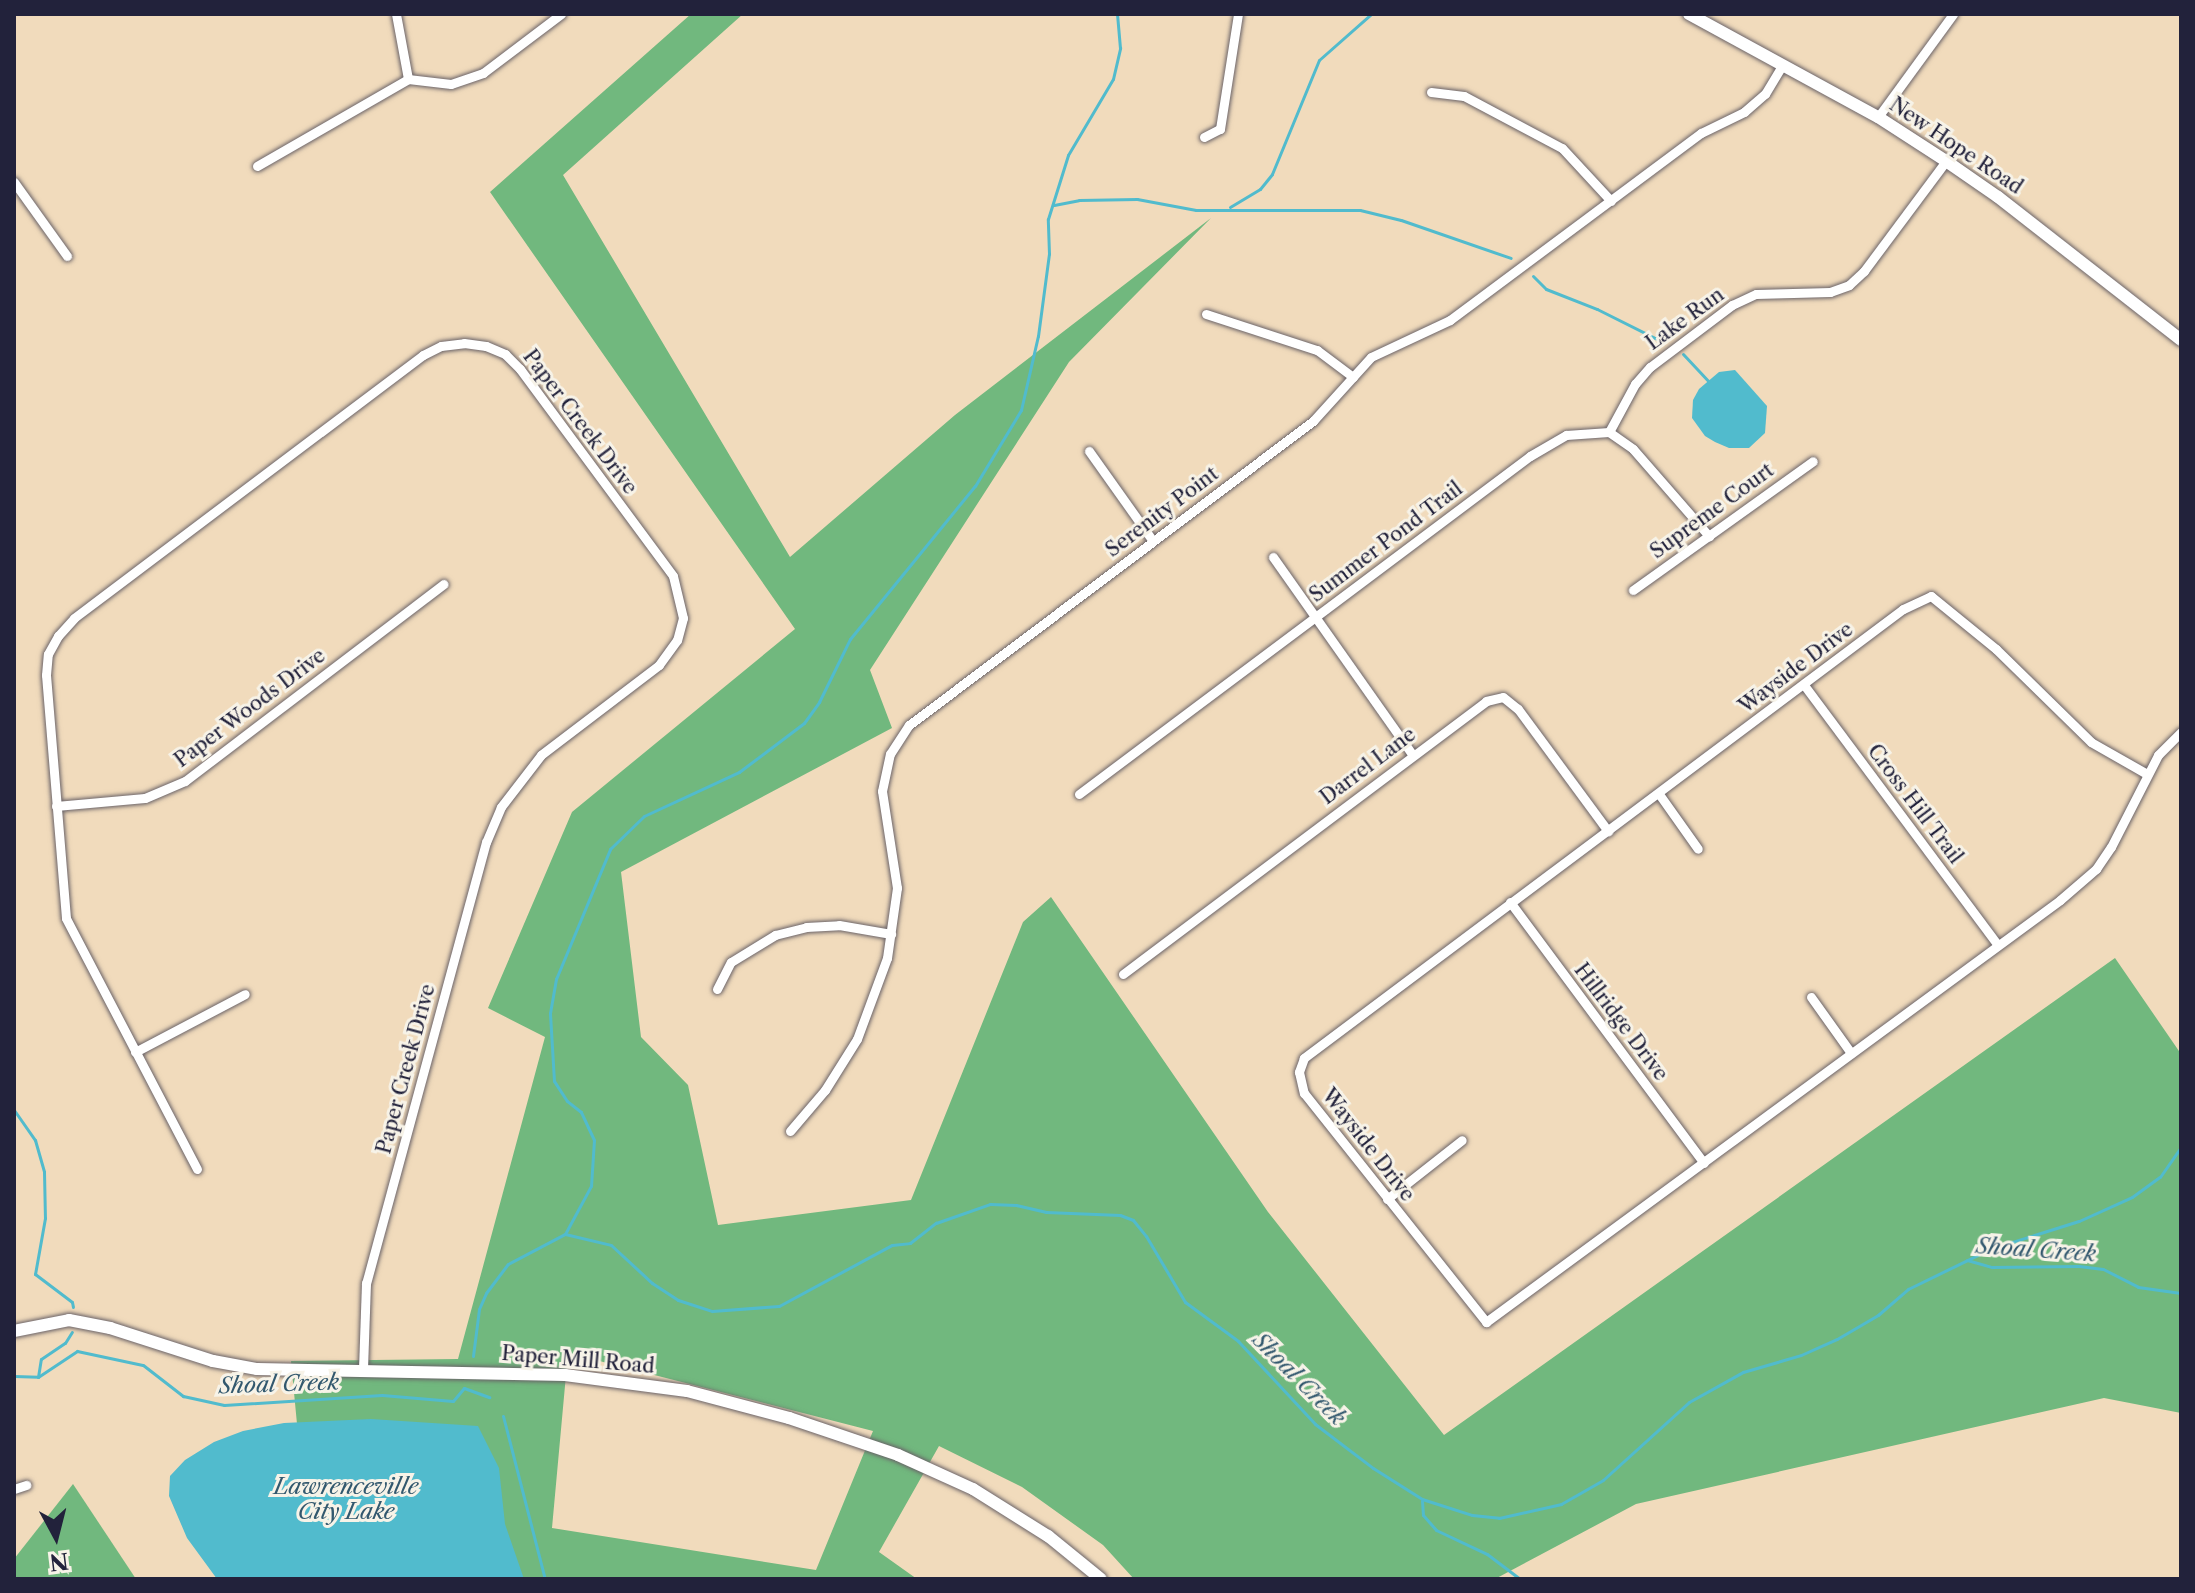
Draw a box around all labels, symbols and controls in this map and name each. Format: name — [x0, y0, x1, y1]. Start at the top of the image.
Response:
street label: New Hope Road — [1885, 92, 2027, 200]
street label: Lake Run — [1641, 283, 1729, 355]
street label: Paper Creek Drive — [518, 345, 642, 499]
street label: Supreme Court — [1646, 458, 1778, 564]
street label: Serenity Point — [1101, 462, 1223, 562]
street label: Summer Pond Trail — [1304, 476, 1468, 608]
street label: Wayside Drive — [1734, 617, 1858, 719]
street label: Paper Woods Drive — [169, 643, 331, 773]
street label: Darrel Lane — [1316, 722, 1420, 810]
street label: Cross Hill Trail — [1862, 739, 1968, 869]
street label: Hillridge Drive — [1569, 959, 1673, 1085]
street label: Paper Creek Drive — [372, 981, 440, 1157]
street label: Wayside Drive — [1317, 1084, 1419, 1206]
water label: Shoal Creek — [1975, 1233, 2097, 1267]
water label: Shoal Creek — [1247, 1327, 1351, 1431]
street label: Paper Mill Road — [500, 1341, 656, 1379]
water label: Shoal Creek — [218, 1369, 340, 1399]
water label: Lawrenceville City Lake — [274, 1473, 418, 1524]
north arrow — [16, 1497, 96, 1577]
text: N — [48, 1547, 70, 1576]

